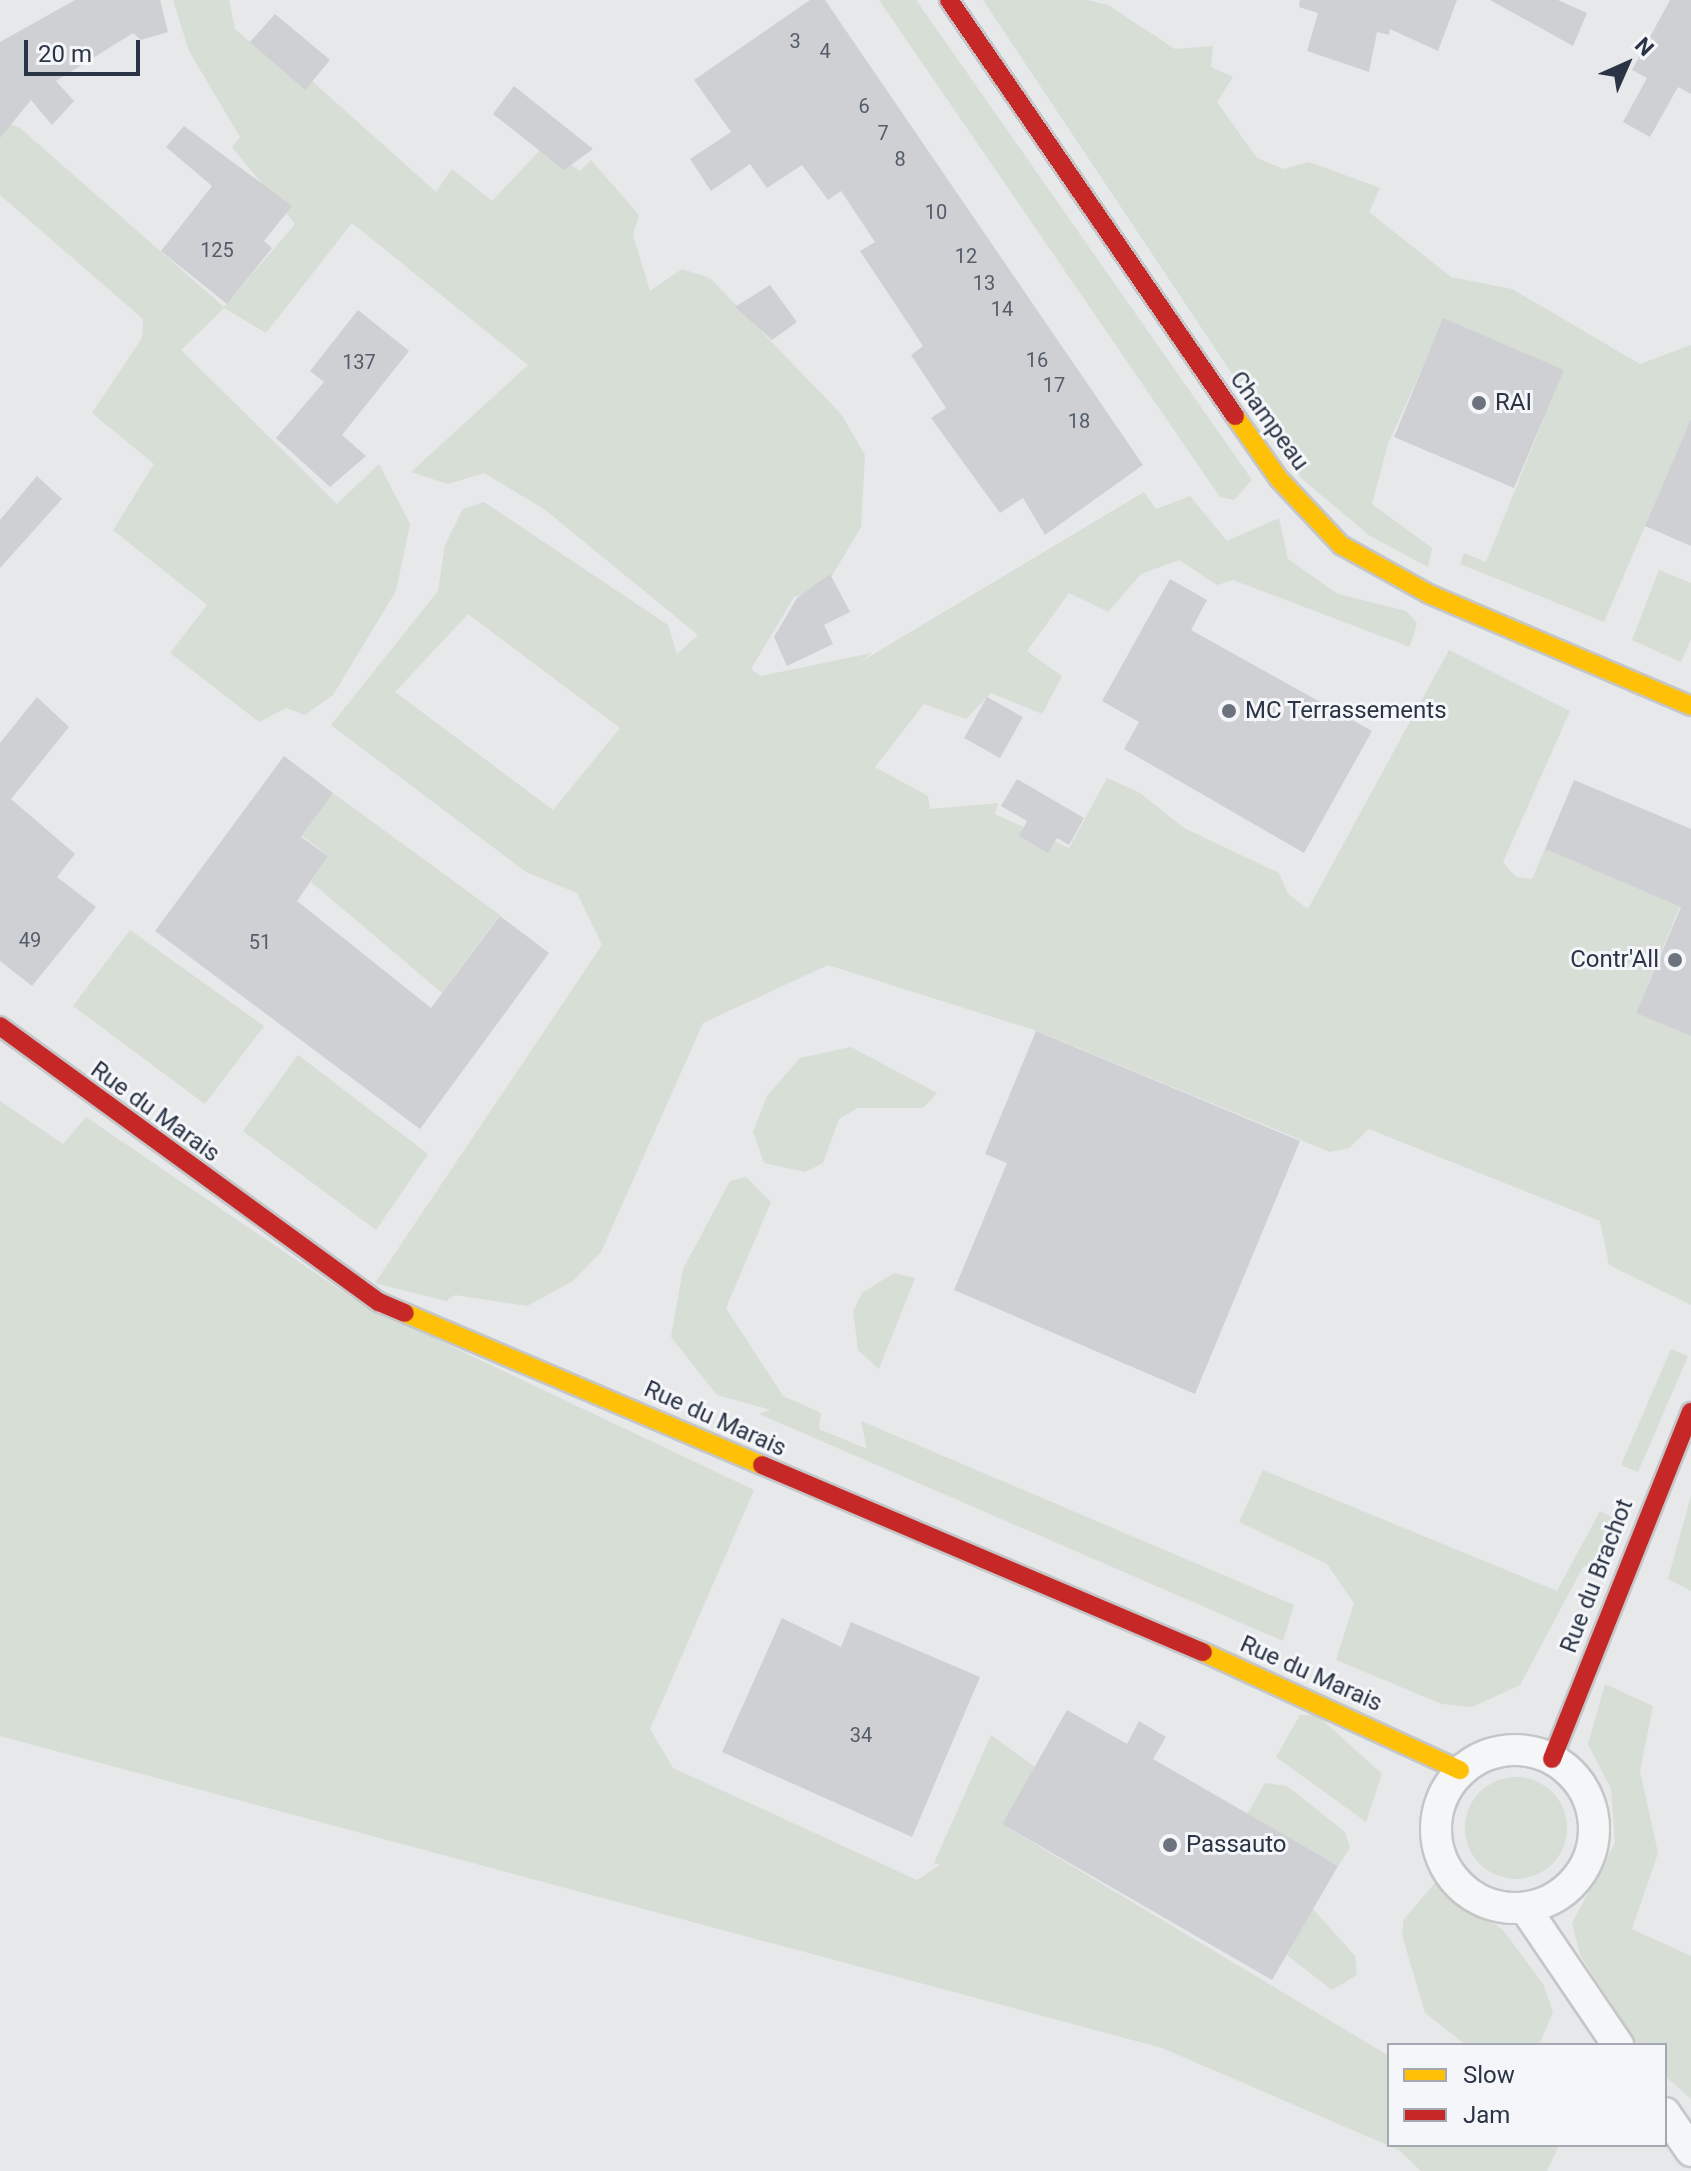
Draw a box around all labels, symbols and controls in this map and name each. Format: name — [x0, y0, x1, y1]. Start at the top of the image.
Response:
scale bar — [28, 24, 144, 74]
north arrow — [1587, 24, 1667, 104]
house number: 3 — [789, 29, 801, 53]
text: N — [1630, 32, 1659, 61]
house number: 4 — [819, 39, 831, 63]
text: 20 m — [38, 40, 92, 68]
house number: 6 — [858, 94, 870, 118]
house number: 7 — [877, 121, 889, 145]
house number: 8 — [894, 147, 906, 171]
house number: 10 — [925, 200, 947, 224]
house number: 125 — [200, 238, 234, 262]
house number: 12 — [955, 244, 977, 268]
house number: 13 — [973, 271, 995, 295]
house number: 14 — [991, 297, 1013, 321]
house number: 16 — [1026, 348, 1048, 372]
house number: 137 — [342, 350, 376, 374]
street label: Champeau — [1223, 366, 1315, 476]
house number: 17 — [1043, 373, 1065, 397]
place label: RAI — [1495, 389, 1532, 417]
marker: RAI — [1470, 394, 1488, 412]
house number: 18 — [1068, 409, 1090, 433]
place label: MC Terrassements — [1245, 697, 1447, 725]
marker: MC Terrassements — [1220, 702, 1238, 720]
house number: 49 — [19, 928, 41, 952]
house number: 51 — [249, 930, 271, 954]
place label: Contr'All — [1570, 946, 1659, 974]
marker: Contr'All — [1666, 951, 1684, 969]
street label: Rue du Marais — [85, 1056, 225, 1168]
street label: Rue du Marais — [640, 1375, 790, 1463]
street label: Rue du Brachot — [1554, 1495, 1640, 1657]
street label: Rue du Marais — [1236, 1630, 1386, 1718]
house number: 34 — [850, 1723, 872, 1747]
place label: Passauto — [1186, 1831, 1286, 1859]
marker: Passauto — [1161, 1836, 1179, 1854]
legend — [1387, 2043, 1667, 2147]
text: Slow — [1463, 2061, 1515, 2089]
text: Jam — [1463, 2101, 1510, 2129]

